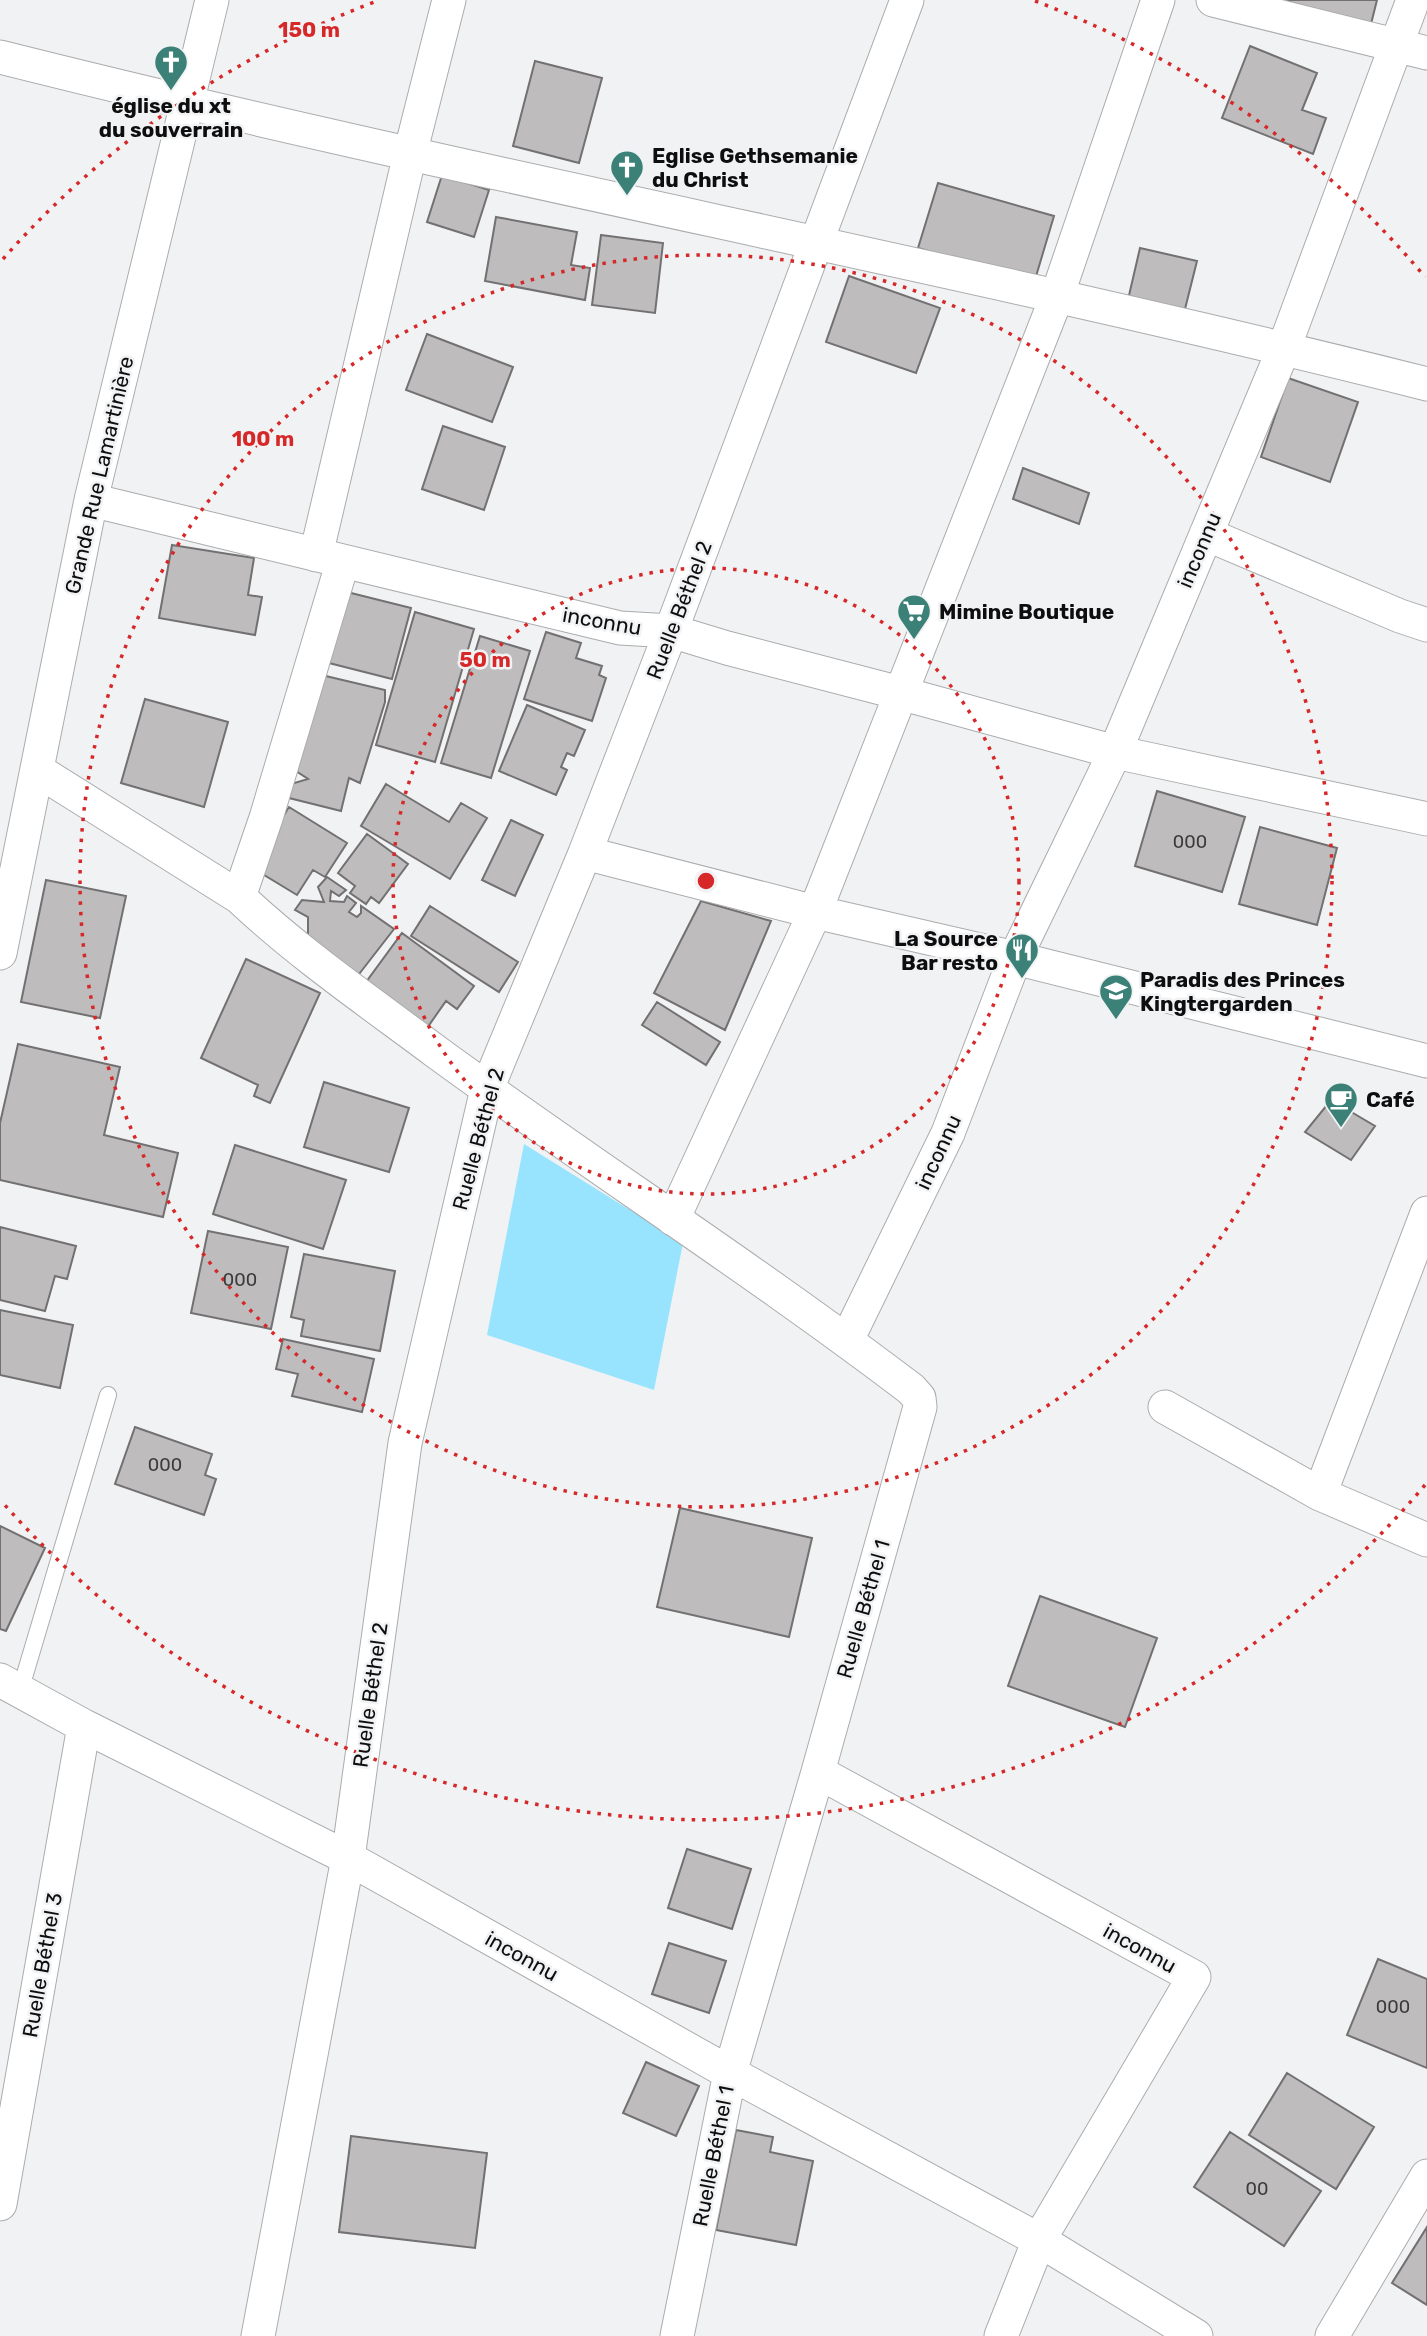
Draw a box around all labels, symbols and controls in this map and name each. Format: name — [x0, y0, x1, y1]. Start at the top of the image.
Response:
text: 150 m — [278, 17, 340, 42]
church icon: église du xt du souverrain — [152, 43, 190, 92]
place label: église du xt du souverrain — [99, 93, 243, 142]
place label: Eglise Gethsemanie du Christ — [652, 143, 858, 192]
church icon: Eglise Gethsemanie du Christ — [608, 148, 646, 197]
street label: Grande Rue Lamartinière — [59, 354, 139, 596]
text: 100 m — [232, 426, 294, 451]
street label: inconnu — [1172, 508, 1226, 592]
street label: Ruelle Béthel 2 — [641, 537, 717, 683]
supermarket icon: Mimine Boutique — [895, 592, 933, 641]
place label: Mimine Boutique — [939, 599, 1114, 624]
street label: inconnu — [561, 602, 643, 640]
text: 50 m — [459, 647, 511, 672]
house number: 000 — [1173, 831, 1207, 853]
centre of rings — [694, 869, 718, 893]
place label: La Source Bar resto — [894, 926, 998, 975]
restaurant icon: La Source Bar resto — [1003, 931, 1041, 980]
place label: Paradis des Princes Kingtergarden — [1140, 967, 1345, 1016]
school or university icon: Paradis des Princes Kingtergarden — [1097, 972, 1135, 1021]
street label: Ruelle Béthel 2 — [447, 1065, 509, 1213]
cafe icon: Café — [1322, 1080, 1360, 1129]
place label: Café — [1366, 1087, 1415, 1112]
street label: inconnu — [910, 1111, 966, 1193]
house number: 000 — [223, 1269, 257, 1291]
house number: 000 — [148, 1454, 182, 1476]
street label: Ruelle Béthel 1 — [831, 1537, 895, 1681]
street label: Ruelle Béthel 2 — [347, 1621, 393, 1769]
street label: Ruelle Béthel 3 — [17, 1891, 67, 2039]
street label: inconnu — [1099, 1918, 1181, 1978]
street label: inconnu — [481, 1926, 563, 1986]
house number: 000 — [1376, 1996, 1410, 2018]
street label: Ruelle Béthel 1 — [687, 2083, 739, 2229]
house number: 00 — [1246, 2178, 1268, 2200]

